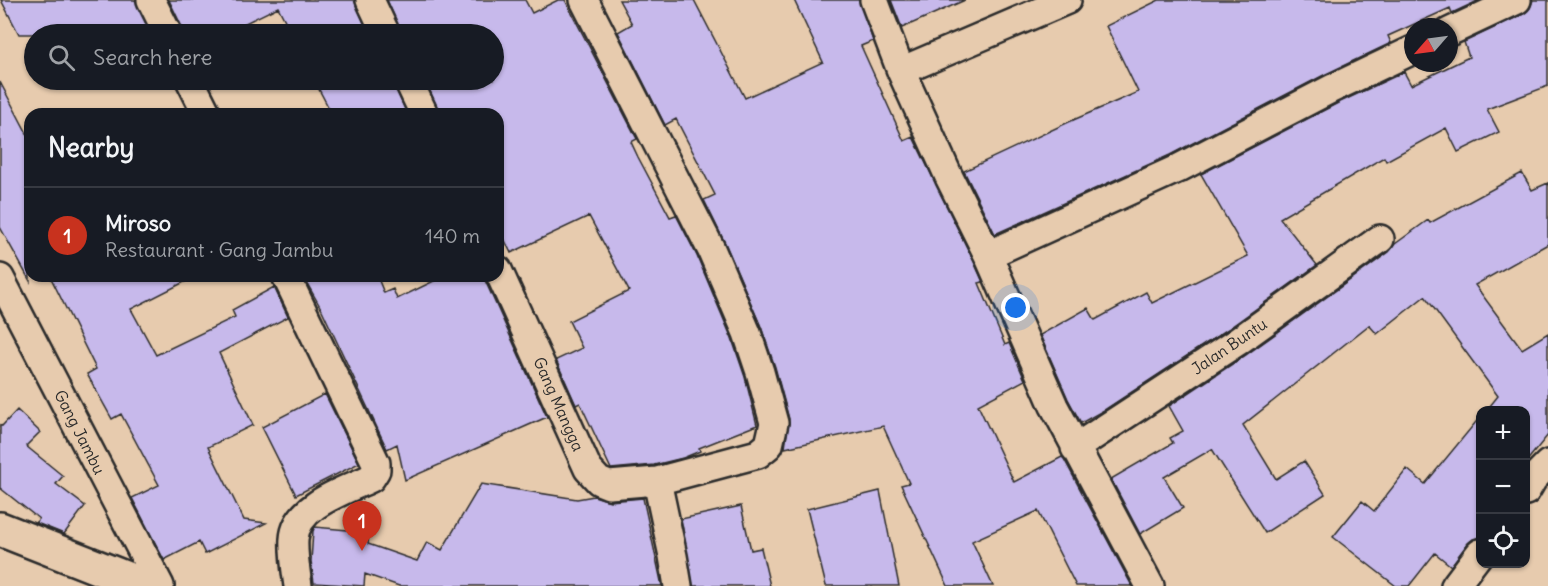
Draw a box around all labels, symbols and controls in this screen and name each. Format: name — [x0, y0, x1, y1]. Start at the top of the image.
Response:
north arrow — [1404, 18, 1458, 72]
search box — [24, 24, 504, 90]
icon: search — [45, 41, 78, 74]
text: Search here — [93, 43, 212, 71]
text: Nearby — [48, 131, 134, 164]
text: Miroso — [105, 209, 171, 237]
text: 1 — [64, 223, 71, 248]
text: 140 m — [425, 223, 480, 248]
text: Restaurant · Gang Jambu — [105, 237, 334, 262]
your location — [1001, 293, 1030, 322]
street label: Jalan Buntu — [1187, 313, 1271, 379]
street label: Gang Mangga — [529, 354, 589, 454]
street label: Gang Jambu — [50, 386, 110, 478]
map controls — [1476, 406, 1530, 568]
button: + — [1476, 406, 1530, 460]
button: − — [1476, 460, 1530, 514]
pin: 1 — [342, 502, 382, 551]
button: locate — [1476, 514, 1530, 568]

